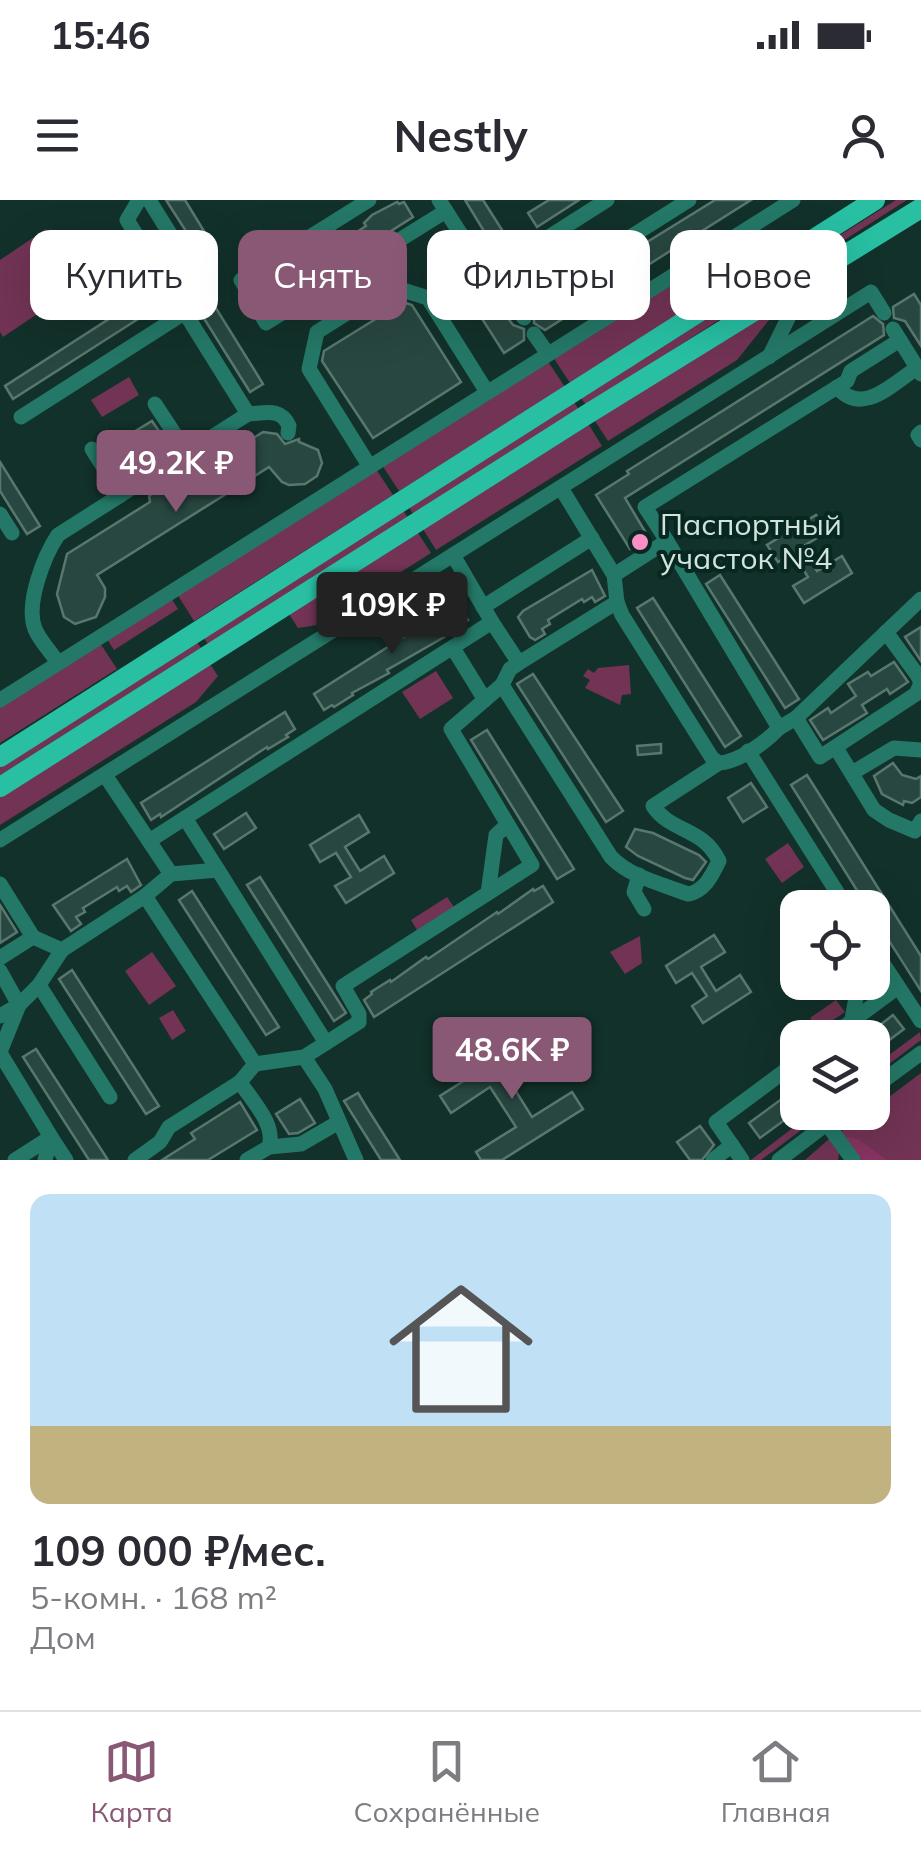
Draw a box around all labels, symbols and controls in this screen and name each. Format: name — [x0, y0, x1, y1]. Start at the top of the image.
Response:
text: 15:46 — [50, 11, 151, 59]
text: Nestly — [393, 107, 528, 163]
icon: menu — [30, 108, 85, 163]
icon: person — [836, 108, 891, 163]
chip: Купить — [30, 230, 218, 320]
chip: Снять — [238, 230, 407, 320]
chip: Фильтры — [427, 230, 650, 320]
chip: Новое — [670, 230, 847, 320]
pin: 49.2K ₽ — [84, 430, 268, 515]
text: 49.2K ₽ — [119, 442, 233, 482]
place label: Паспортный участок №4 — [660, 505, 842, 577]
marker: Паспортный участок №4 — [629, 531, 651, 553]
pin: 109K ₽ — [311, 572, 473, 657]
text: 109K ₽ — [339, 584, 445, 624]
map controls — [780, 890, 890, 1130]
button: locate — [780, 890, 890, 1000]
pin: 48.6K ₽ — [420, 1017, 604, 1102]
button: layers — [780, 1020, 890, 1130]
text: 48.6K ₽ — [455, 1029, 569, 1069]
icon: home — [371, 1259, 551, 1439]
text: 109 000 ₽/мес. — [30, 1524, 326, 1577]
text: 5-комн. · 168 m² — [30, 1577, 277, 1617]
text: Дом — [30, 1617, 96, 1657]
tab: Карта — [90, 1734, 173, 1829]
tab: Сохранённые — [354, 1734, 540, 1829]
tab: Главная — [721, 1734, 831, 1829]

